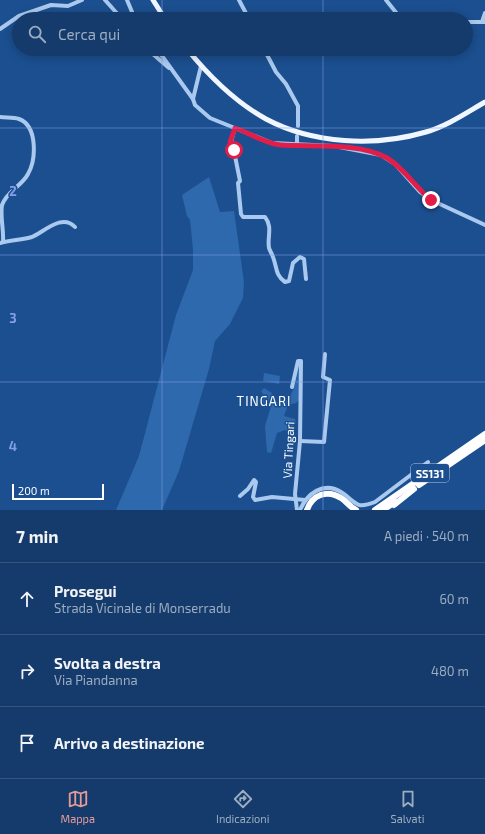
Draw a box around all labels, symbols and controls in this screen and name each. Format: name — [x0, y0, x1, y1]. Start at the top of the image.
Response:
search box — [12, 12, 473, 56]
icon: search — [26, 23, 48, 45]
text: Cerca qui — [58, 25, 120, 43]
route start — [225, 141, 243, 159]
text: 2 — [9, 183, 17, 199]
route end — [422, 191, 440, 209]
text: 3 — [9, 310, 17, 326]
district label: TINGARI — [237, 393, 291, 409]
street label: Via Tingari — [280, 421, 296, 479]
text: 4 — [9, 438, 17, 454]
road number: SS131 — [411, 464, 449, 482]
scale bar — [12, 482, 104, 501]
text: 200 m — [18, 484, 50, 497]
text: 7 min — [16, 526, 59, 546]
text: A piedi · 540 m — [384, 528, 469, 544]
text: Prosegui — [54, 582, 117, 600]
icon: ahead — [16, 588, 38, 610]
text: 60 m — [439, 591, 469, 607]
text: Strada Vicinale di Monserradu — [54, 600, 231, 616]
text: Svolta a destra — [54, 654, 161, 672]
icon: right — [16, 660, 38, 682]
text: 480 m — [431, 663, 469, 679]
text: Via Piandanna — [54, 672, 138, 688]
icon: arrive — [16, 732, 38, 754]
text: Arrivo a destinazione — [54, 734, 205, 752]
tab: Mappa — [61, 788, 95, 825]
tab: Indicazioni — [216, 788, 269, 825]
tab: Salvati — [391, 788, 424, 825]

